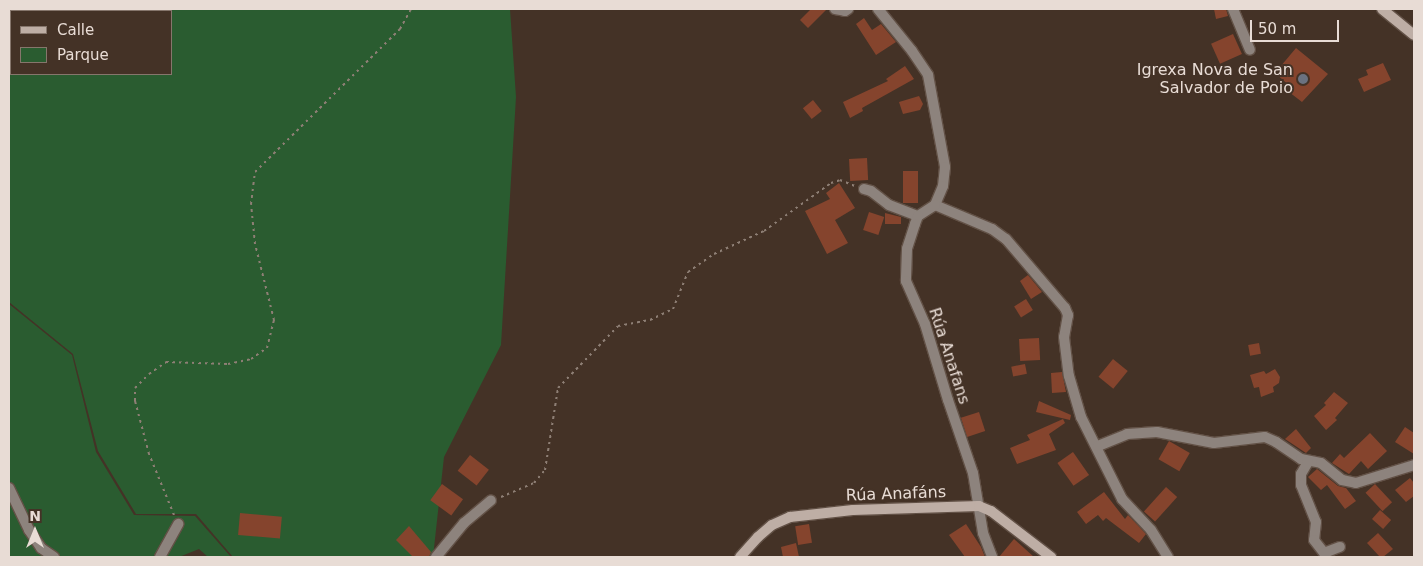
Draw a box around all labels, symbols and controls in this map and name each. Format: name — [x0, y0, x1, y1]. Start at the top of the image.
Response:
legend — [10, 10, 172, 75]
scale bar — [1253, 10, 1342, 42]
text: 50 m — [1258, 20, 1296, 38]
text: Calle — [57, 21, 94, 39]
text: Parque — [57, 46, 109, 64]
place label: Igrexa Nova de San Salvador de Poio — [1137, 60, 1293, 98]
marker: Igrexa Nova de San Salvador de Poio — [1297, 73, 1309, 85]
street label: Rúa Anafans — [924, 305, 974, 407]
street label: Rúa Anafáns — [846, 483, 946, 505]
north arrow — [10, 506, 60, 556]
text: N — [29, 508, 41, 524]

